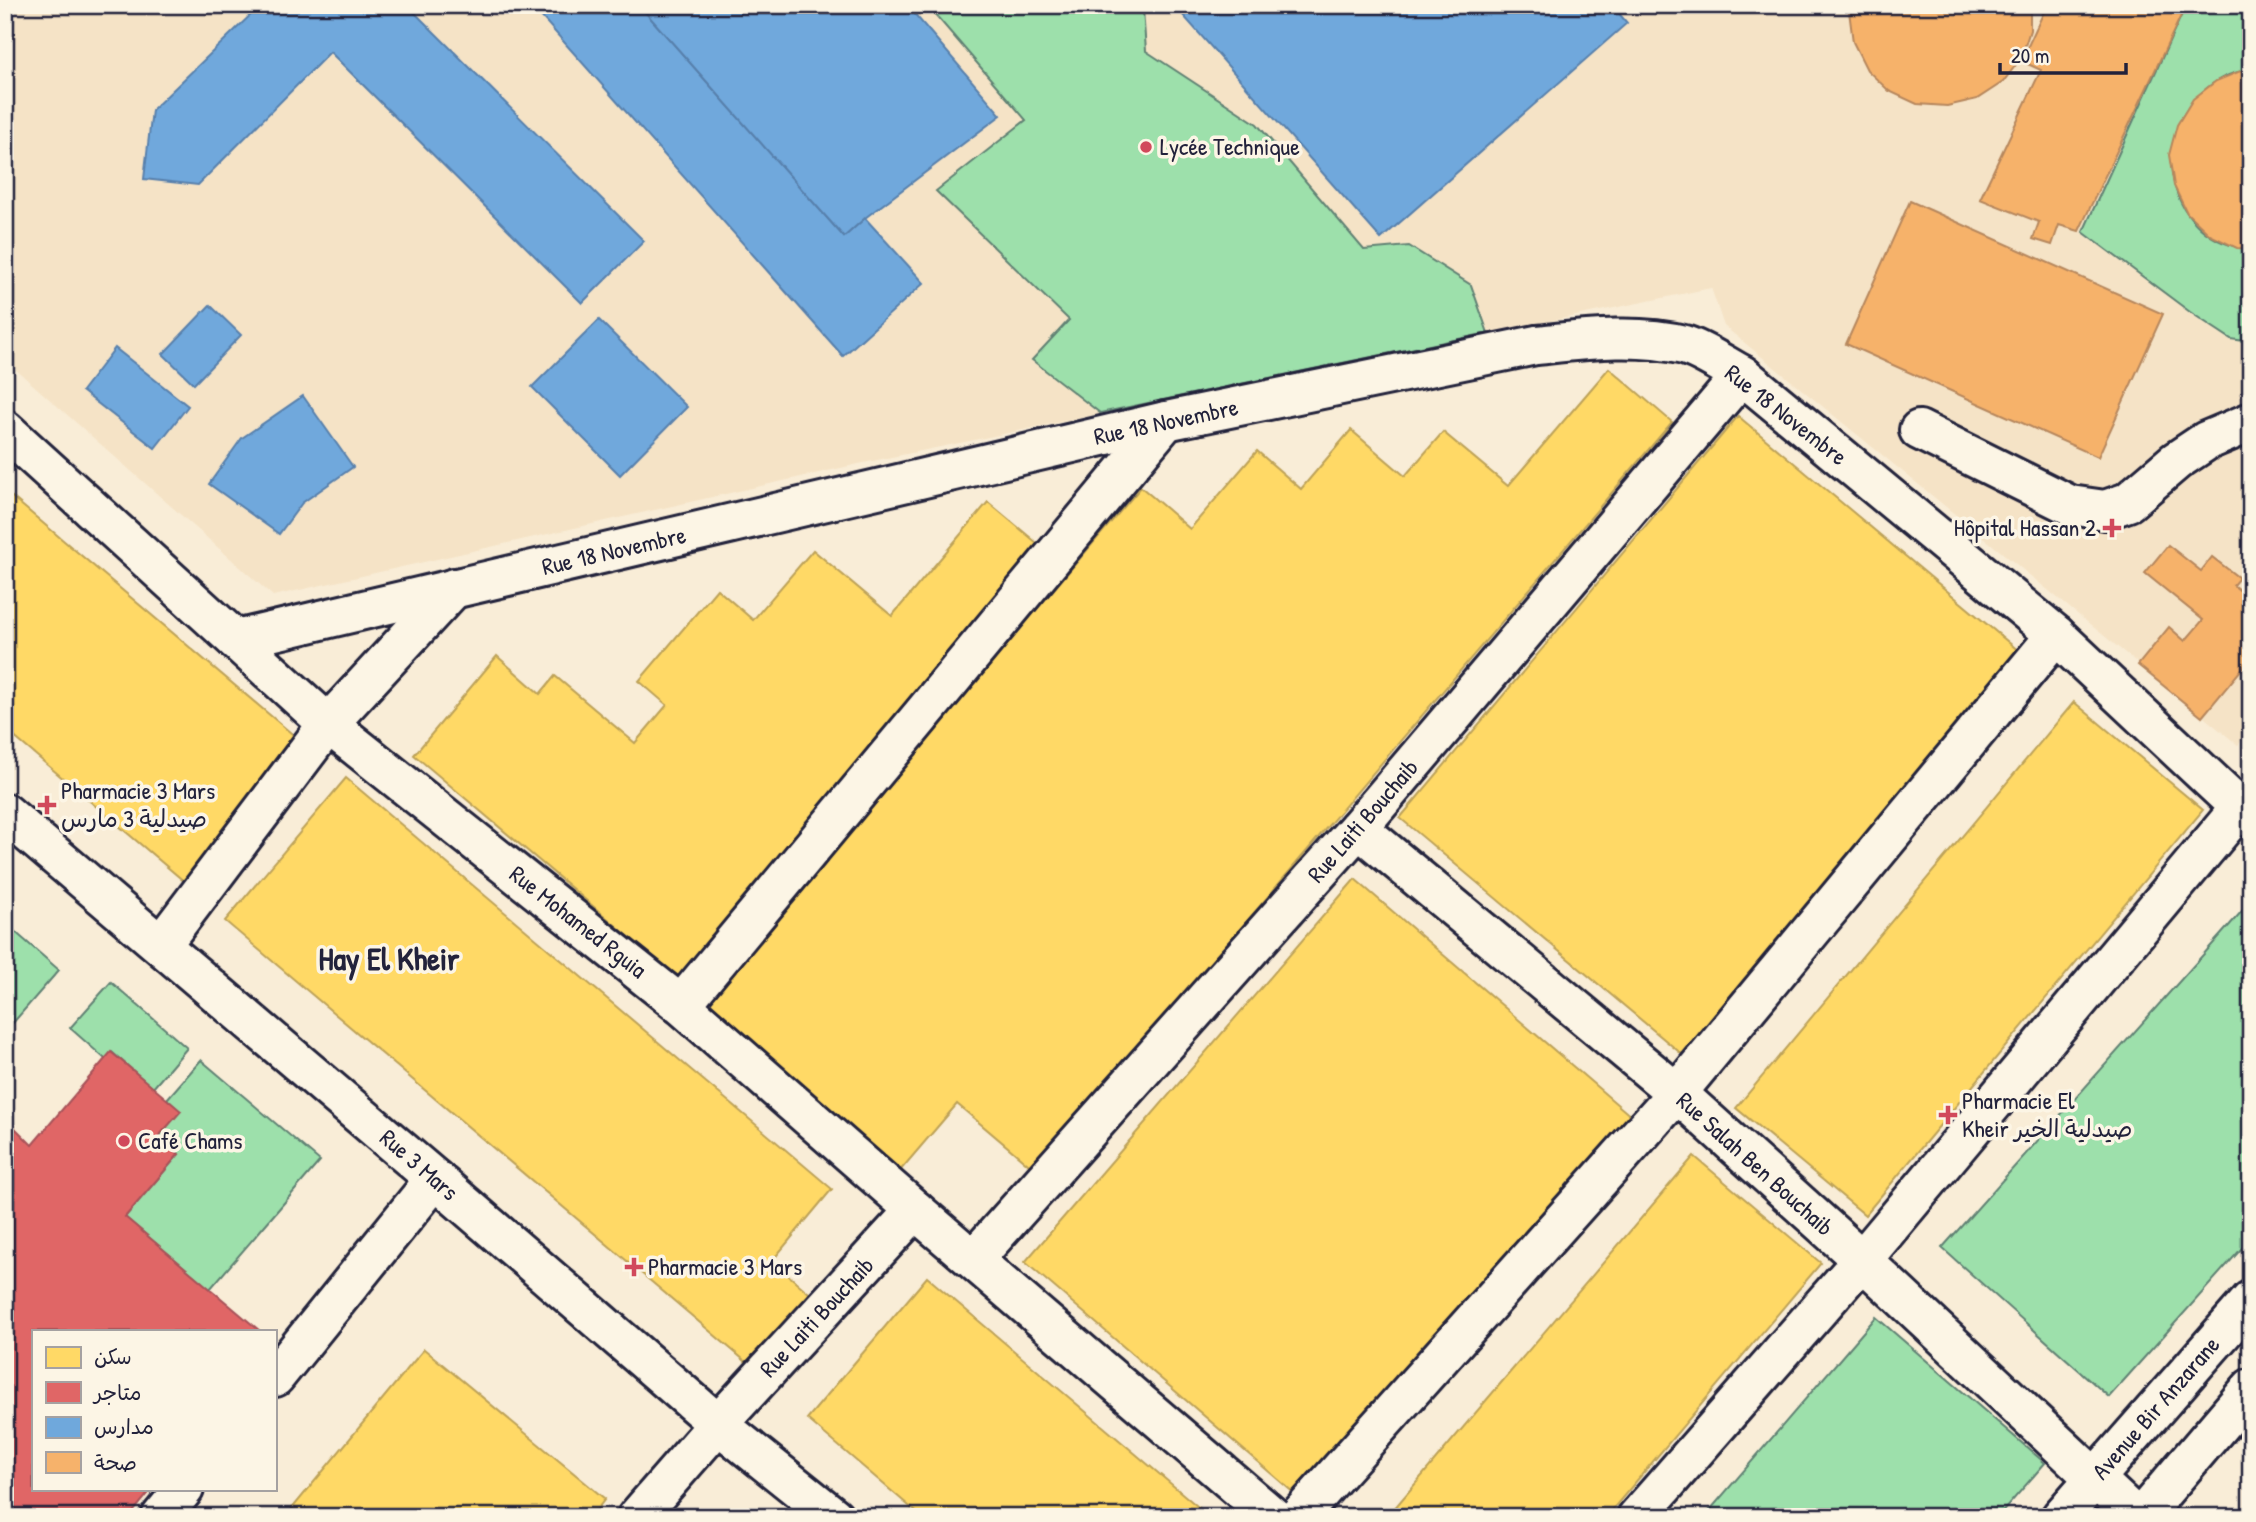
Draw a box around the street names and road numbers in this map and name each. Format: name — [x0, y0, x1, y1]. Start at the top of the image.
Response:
street label: Rue 18 Novembre — [1719, 356, 1855, 472]
street label: Rue 18 Novembre — [1091, 390, 1241, 452]
street label: Rue 18 Novembre — [539, 518, 689, 582]
street label: Rue Laiti Bouchaib — [1300, 752, 1425, 889]
street label: Rue Mohamed Rguia — [503, 858, 654, 985]
street label: Rue Salah Ben Bouchaib — [1670, 1084, 1841, 1242]
street label: Rue 3 Mars — [374, 1121, 466, 1207]
street label: Rue Laiti Bouchaib — [752, 1249, 880, 1384]
street label: Avenue Bir Anzarane — [2084, 1329, 2227, 1486]

